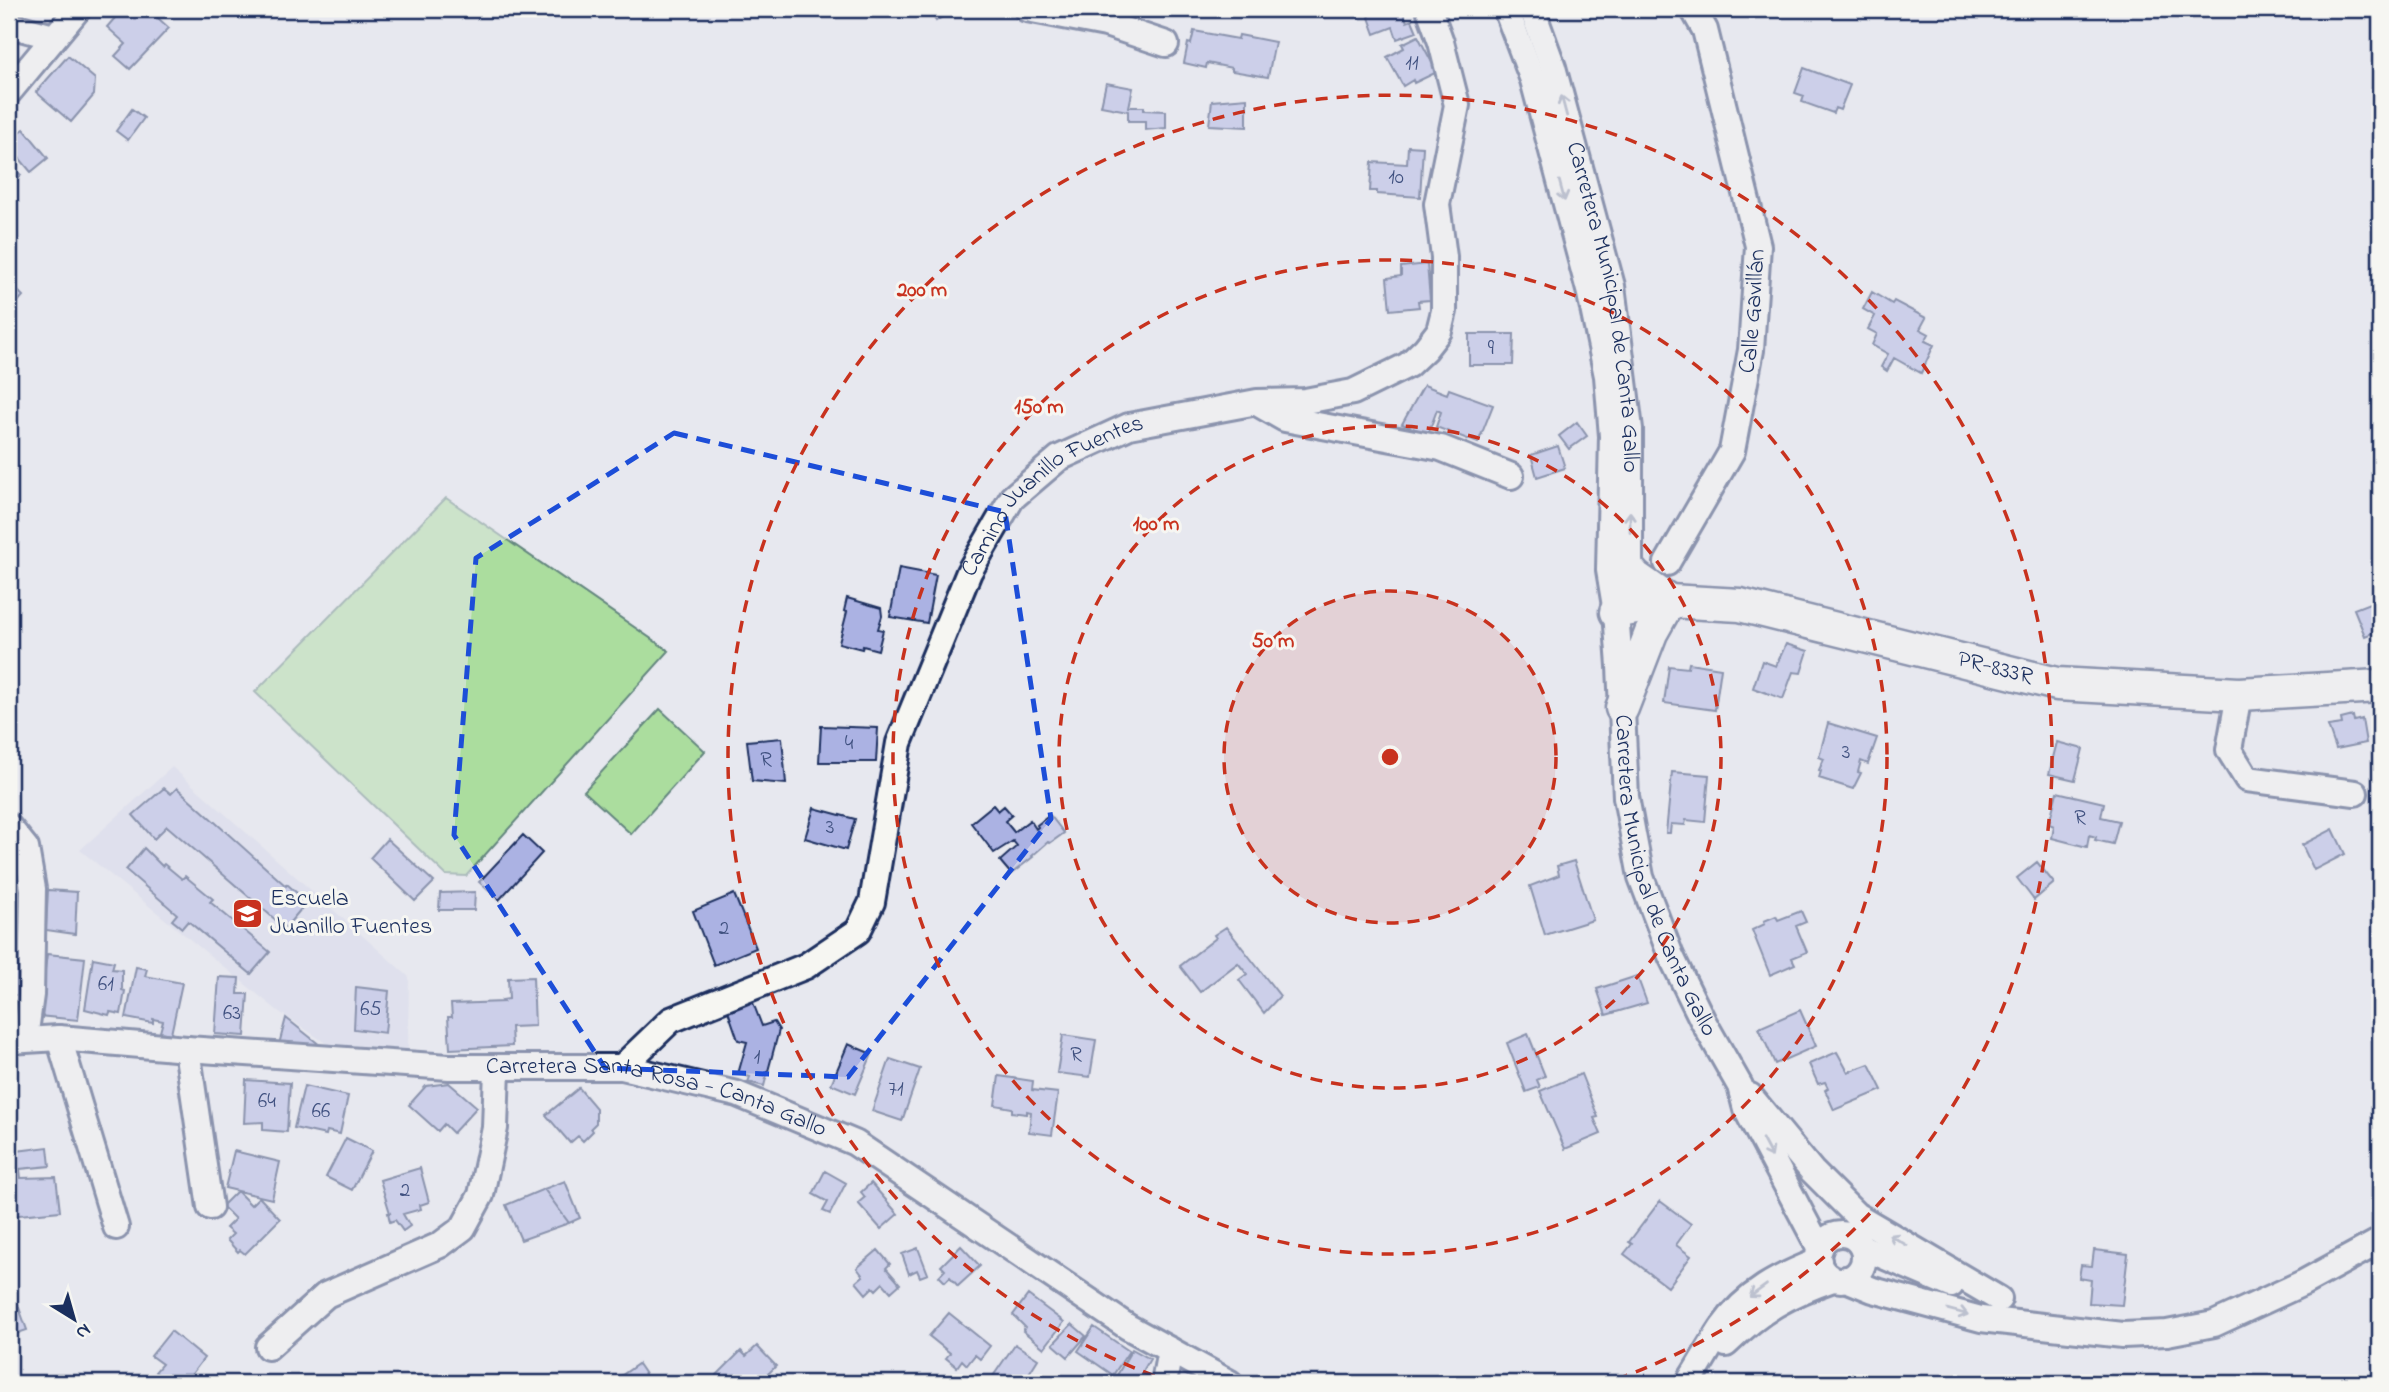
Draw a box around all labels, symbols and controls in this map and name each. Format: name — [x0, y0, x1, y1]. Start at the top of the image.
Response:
house number: 11 — [1405, 49, 1419, 79]
one-way arrow — [1556, 95, 1569, 117]
street label: Carretera Municipal de Canta Gallo — [1556, 138, 1648, 473]
house number: 10 — [1388, 163, 1404, 193]
one-way arrow — [1557, 180, 1570, 202]
street label: Calle Gavillán — [1729, 248, 1775, 376]
text: 200 m — [896, 276, 947, 306]
house number: 9 — [1488, 334, 1495, 364]
text: 150 m — [1014, 393, 1064, 423]
street label: Camino Juanillo Fuentes — [952, 406, 1146, 583]
text: 100 m — [1133, 510, 1179, 540]
one-way arrow — [1623, 510, 1637, 533]
text: 50 m — [1252, 627, 1294, 657]
street label: PR-833R — [1953, 642, 2037, 695]
street label: Carretera Municipal de Canta Gallo — [1605, 714, 1726, 1043]
house number: 4 — [845, 729, 854, 759]
house number: 3 — [1842, 738, 1850, 768]
centre of rings — [1378, 745, 1402, 769]
house number: R — [760, 746, 772, 776]
house number: R — [2074, 804, 2086, 834]
house number: 3 — [826, 813, 834, 843]
place label: Escuela Juanillo Fuentes — [270, 882, 432, 945]
school or university icon: Escuela Juanillo Fuentes — [230, 896, 264, 930]
house number: 2 — [719, 914, 729, 944]
house number: 61 — [98, 970, 114, 1000]
house number: 65 — [360, 995, 382, 1025]
house number: 63 — [223, 999, 241, 1029]
house number: R — [1070, 1041, 1082, 1071]
house number: 1 — [754, 1043, 761, 1073]
street label: Carretera Santa Rosa - Canta Gallo — [486, 1050, 832, 1147]
house number: 71 — [888, 1075, 904, 1105]
house number: 64 — [258, 1087, 276, 1117]
house number: 66 — [312, 1097, 330, 1127]
one-way arrow — [1760, 1138, 1774, 1158]
house number: 2 — [400, 1176, 410, 1206]
one-way arrow — [1888, 1233, 1908, 1247]
north arrow — [38, 1284, 108, 1354]
one-way arrow — [1749, 1284, 1768, 1298]
one-way arrow — [1947, 1307, 1969, 1320]
text: N — [69, 1316, 96, 1345]

